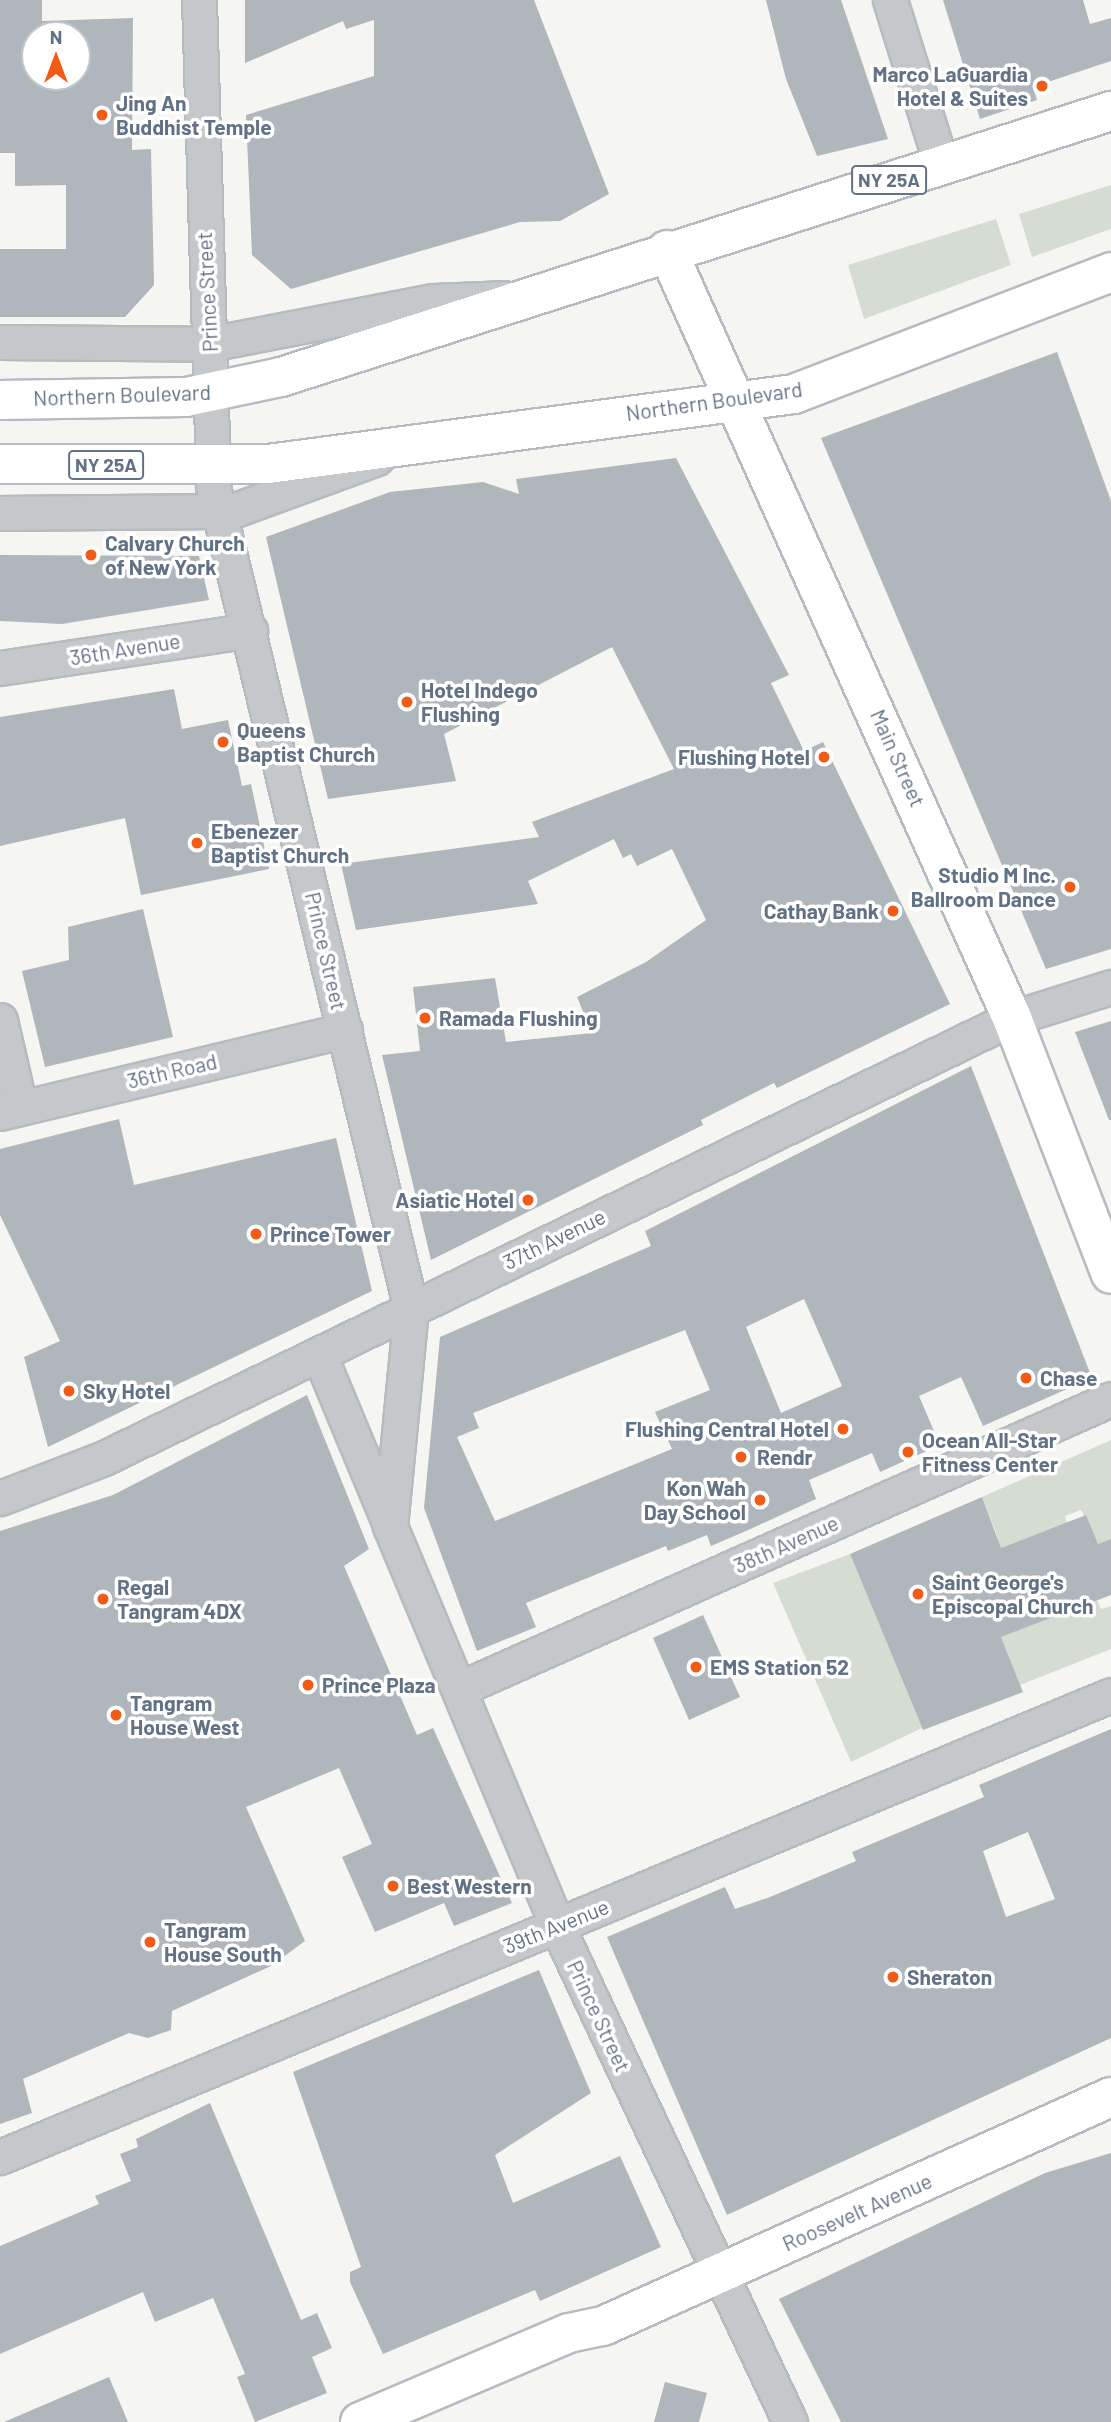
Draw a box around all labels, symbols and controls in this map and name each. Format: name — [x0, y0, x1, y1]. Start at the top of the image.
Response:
north arrow — [21, 21, 91, 91]
text: N — [50, 25, 62, 48]
place label: Marco LaGuardia Hotel & Suites — [872, 61, 1028, 111]
marker: Marco LaGuardia Hotel & Suites — [1034, 78, 1050, 94]
place label: Jing An Buddhist Temple — [116, 90, 272, 140]
marker: Jing An Buddhist Temple — [94, 107, 110, 123]
road number: NY 25A — [850, 164, 928, 196]
street label: Prince Street — [191, 231, 223, 353]
street label: Northern Boulevard — [624, 376, 804, 426]
street label: Northern Boulevard — [33, 379, 211, 411]
road number: NY 25A — [68, 450, 144, 480]
place label: Calvary Church of New York — [105, 530, 245, 580]
marker: Calvary Church of New York — [83, 547, 99, 563]
street label: 36th Avenue — [68, 628, 182, 670]
place label: Hotel Indego Flushing — [421, 677, 538, 727]
marker: Hotel Indego Flushing — [399, 694, 415, 710]
street label: Main Street — [865, 705, 931, 811]
place label: Queens Baptist Church — [237, 717, 375, 767]
marker: Queens Baptist Church — [215, 734, 231, 750]
place label: Flushing Hotel — [678, 744, 810, 770]
marker: Flushing Hotel — [816, 749, 832, 765]
place label: Ebenezer Baptist Church — [211, 818, 349, 868]
marker: Ebenezer Baptist Church — [189, 835, 205, 851]
place label: Studio M Inc. Ballroom Dance — [911, 862, 1056, 912]
marker: Studio M Inc. Ballroom Dance — [1062, 879, 1078, 895]
street label: Prince Street — [300, 890, 352, 1012]
place label: Cathay Bank — [764, 898, 879, 924]
marker: Cathay Bank — [885, 903, 901, 919]
place label: Ramada Flushing — [439, 1005, 598, 1031]
marker: Ramada Flushing — [417, 1010, 433, 1026]
street label: 36th Road — [125, 1048, 219, 1094]
place label: Asiatic Hotel — [395, 1187, 514, 1213]
marker: Asiatic Hotel — [520, 1192, 536, 1208]
street label: 37th Avenue — [499, 1203, 609, 1275]
place label: Prince Tower — [270, 1221, 391, 1247]
marker: Prince Tower — [248, 1226, 264, 1242]
place label: Chase — [1040, 1365, 1097, 1391]
marker: Chase — [1018, 1370, 1034, 1386]
place label: Sky Hotel — [83, 1378, 170, 1404]
marker: Sky Hotel — [61, 1383, 77, 1399]
place label: Flushing Central Hotel — [625, 1416, 829, 1442]
marker: Flushing Central Hotel — [835, 1421, 851, 1437]
place label: Ocean All-Star Fitness Center — [922, 1427, 1058, 1477]
place label: Rendr — [757, 1444, 813, 1470]
marker: Ocean All-Star Fitness Center — [900, 1444, 916, 1460]
marker: Rendr — [731, 1447, 751, 1467]
place label: Kon Wah Day School — [644, 1475, 746, 1525]
marker: Kon Wah Day School — [752, 1492, 768, 1508]
street label: 38th Avenue — [730, 1510, 842, 1578]
place label: Saint George's Episcopal Church — [932, 1569, 1094, 1619]
place label: Regal Tangram 4DX — [117, 1574, 242, 1624]
marker: Saint George's Episcopal Church — [910, 1586, 926, 1602]
marker: Regal Tangram 4DX — [95, 1591, 111, 1607]
place label: EMS Station 52 — [710, 1654, 849, 1680]
marker: EMS Station 52 — [688, 1659, 704, 1675]
place label: Prince Plaza — [322, 1672, 436, 1698]
marker: Prince Plaza — [300, 1677, 316, 1693]
place label: Tangram House West — [130, 1690, 239, 1740]
marker: Tangram House West — [108, 1707, 124, 1723]
place label: Best Western — [407, 1873, 532, 1899]
marker: Best Western — [385, 1878, 401, 1894]
street label: 39th Avenue — [500, 1893, 612, 1959]
place label: Tangram House South — [164, 1917, 282, 1967]
marker: Tangram House South — [142, 1934, 158, 1950]
street label: Prince Street — [562, 1956, 636, 2076]
place label: Sheraton — [907, 1964, 992, 1990]
marker: Sheraton — [885, 1969, 901, 1985]
street label: Roosevelt Avenue — [778, 2168, 936, 2256]

